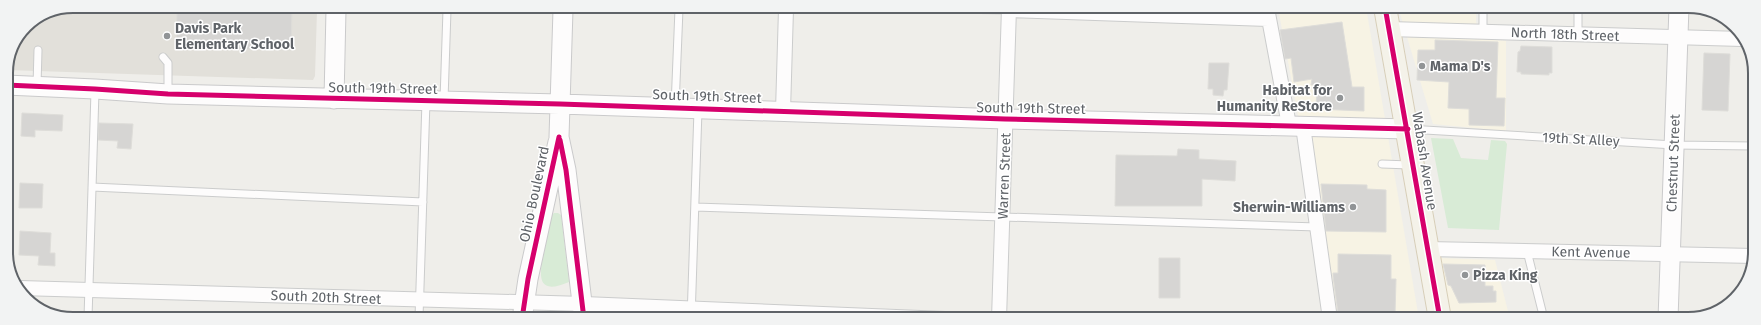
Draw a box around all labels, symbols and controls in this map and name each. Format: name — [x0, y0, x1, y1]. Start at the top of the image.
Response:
place label: Davis Park Elementary School — [175, 20, 295, 53]
street label: North 18th Street — [1510, 24, 1621, 45]
marker: Davis Park Elementary School — [162, 31, 172, 41]
place label: Mama D's — [1430, 58, 1491, 75]
marker: Mama D's — [1417, 61, 1427, 71]
street label: South 19th Street — [328, 79, 439, 98]
place label: Habitat for Humanity ReStore — [1217, 82, 1332, 115]
street label: South 19th Street — [652, 86, 763, 107]
marker: Habitat for Humanity ReStore — [1335, 93, 1345, 103]
street label: South 19th Street — [976, 99, 1087, 118]
street label: Wabash Avenue — [1408, 111, 1441, 211]
street label: Chestnut Street — [1663, 113, 1684, 212]
street label: 19th St Alley — [1542, 129, 1620, 150]
street label: Warren Street — [994, 131, 1015, 220]
street label: Ohio Boulevard — [516, 144, 553, 244]
place label: Sherwin-Williams — [1233, 199, 1345, 216]
marker: Sherwin-Williams — [1348, 202, 1358, 212]
street label: Kent Avenue — [1551, 243, 1631, 262]
place label: Pizza King — [1473, 267, 1538, 284]
marker: Pizza King — [1460, 270, 1470, 280]
street label: South 20th Street — [270, 287, 382, 308]

